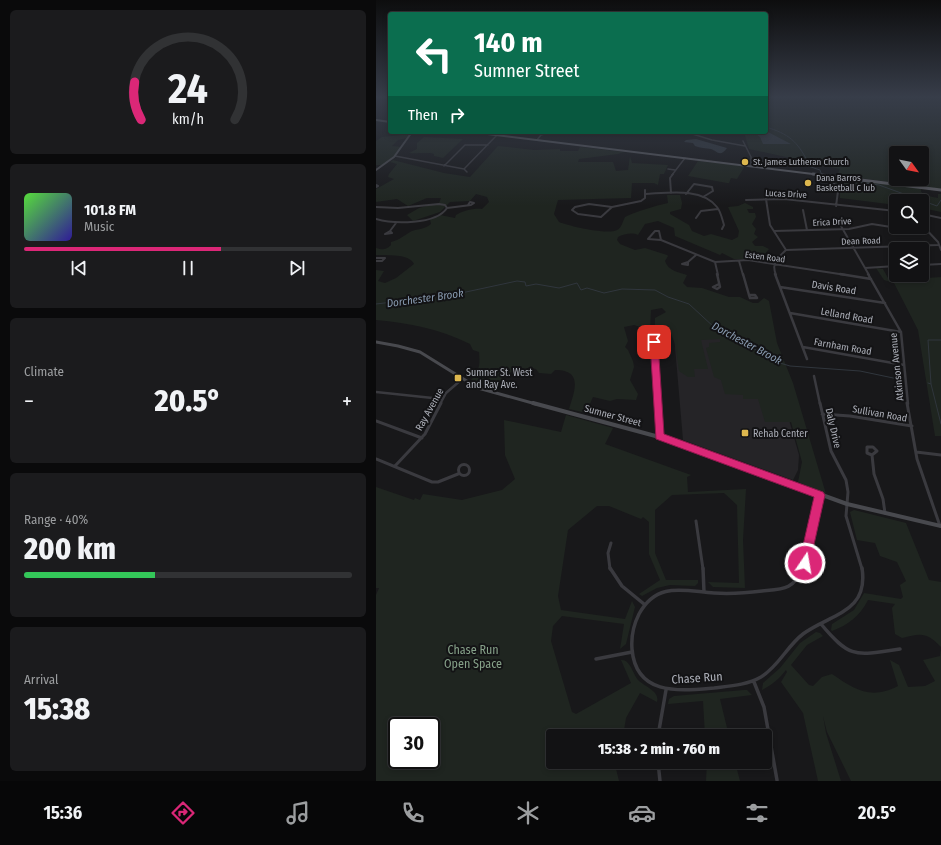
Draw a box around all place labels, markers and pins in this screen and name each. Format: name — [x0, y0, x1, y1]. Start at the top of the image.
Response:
marker: St. James Lutheran Church — [740, 157, 750, 167]
place label: St. James Lutheran Church — [753, 157, 849, 167]
place label: Dana Barros Basketball C lub — [816, 173, 875, 193]
marker: Dana Barros Basketball C lub — [803, 178, 813, 188]
pin — [637, 325, 671, 359]
place label: Sumner St. West and Ray Ave. — [466, 367, 533, 391]
marker: Sumner St. West and Ray Ave. — [453, 373, 463, 383]
marker: Rehab Center — [740, 428, 750, 438]
place label: Rehab Center — [753, 428, 808, 440]

